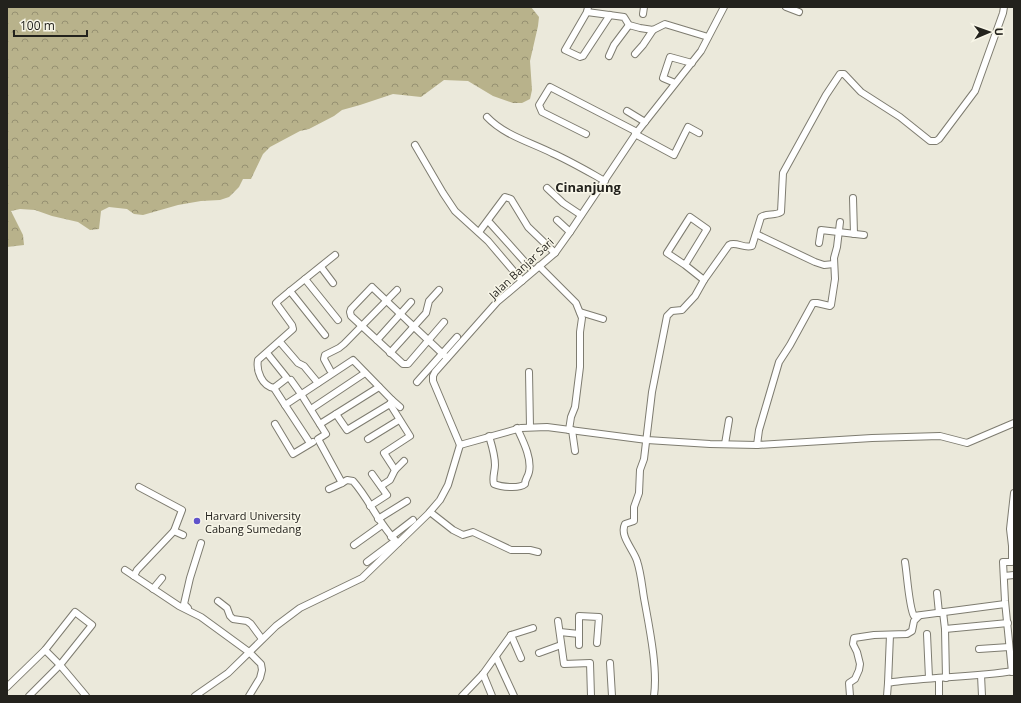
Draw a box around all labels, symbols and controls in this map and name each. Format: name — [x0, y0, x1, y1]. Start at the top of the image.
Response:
scale bar — [14, 12, 87, 38]
north arrow — [969, 12, 1009, 52]
text: 100 m — [20, 17, 55, 34]
text: U — [992, 27, 1007, 36]
district label: Cinanjung — [555, 178, 621, 196]
street label: Jalan Banjar Sari — [485, 234, 557, 303]
place label: Harvard University Cabang Sumedang — [205, 508, 301, 536]
marker: Harvard University Cabang Sumedang — [192, 516, 202, 526]

